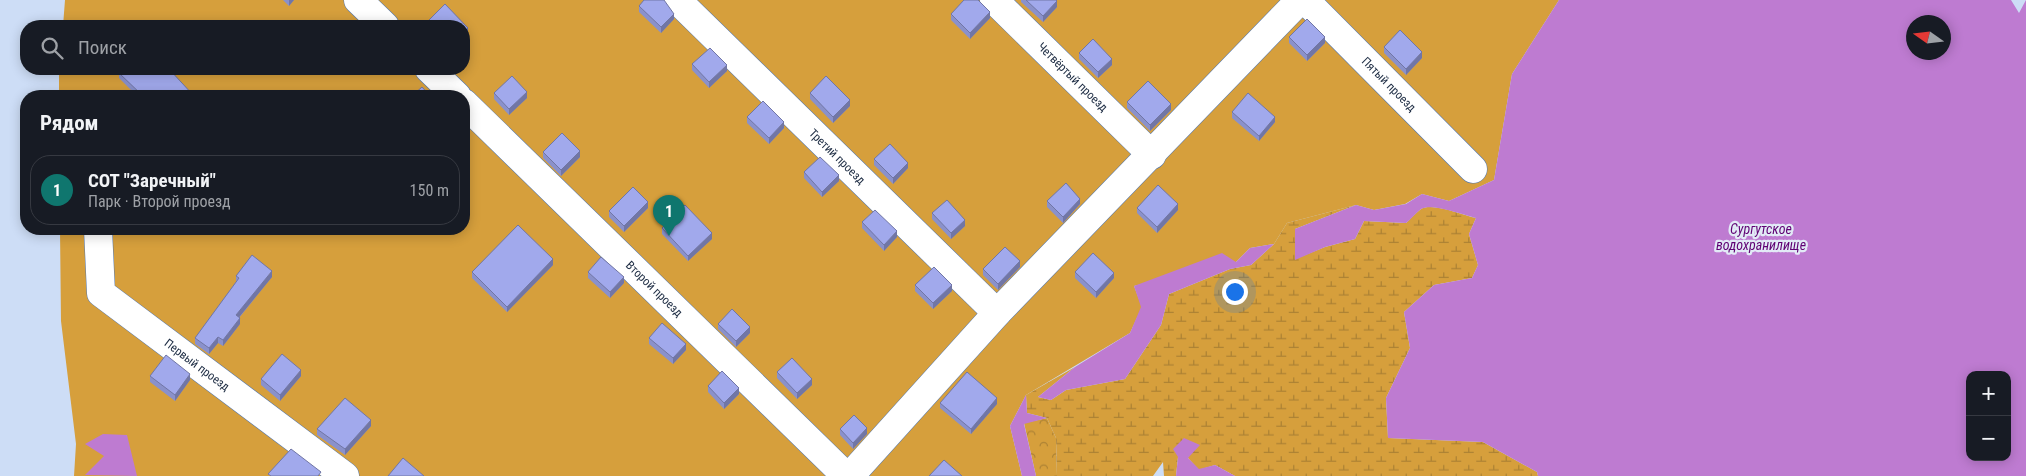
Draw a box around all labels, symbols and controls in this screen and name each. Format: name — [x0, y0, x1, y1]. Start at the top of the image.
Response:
north arrow — [1906, 15, 1951, 60]
search box — [20, 20, 470, 75]
icon: search — [38, 34, 66, 62]
text: Поиск — [78, 36, 127, 59]
street label: Четвёртый проезд — [1035, 40, 1111, 115]
street label: Пятый проезд — [1359, 54, 1419, 115]
text: Рядом — [40, 111, 99, 135]
street label: Третий проезд — [806, 126, 868, 187]
text: СОТ "Заречный" — [88, 169, 216, 192]
text: 1 — [53, 181, 61, 200]
text: 150 m — [410, 181, 449, 200]
text: Парк · Второй проезд — [88, 192, 231, 211]
pin: 1 — [653, 195, 685, 236]
water label: Сургутское водохранилище — [1716, 221, 1806, 253]
street label: Второй проезд — [623, 258, 686, 320]
your location — [1222, 279, 1248, 305]
street label: Первый проезд — [162, 336, 233, 394]
map controls — [1966, 371, 2011, 461]
button: + — [1966, 371, 2011, 416]
button: − — [1966, 416, 2011, 461]

